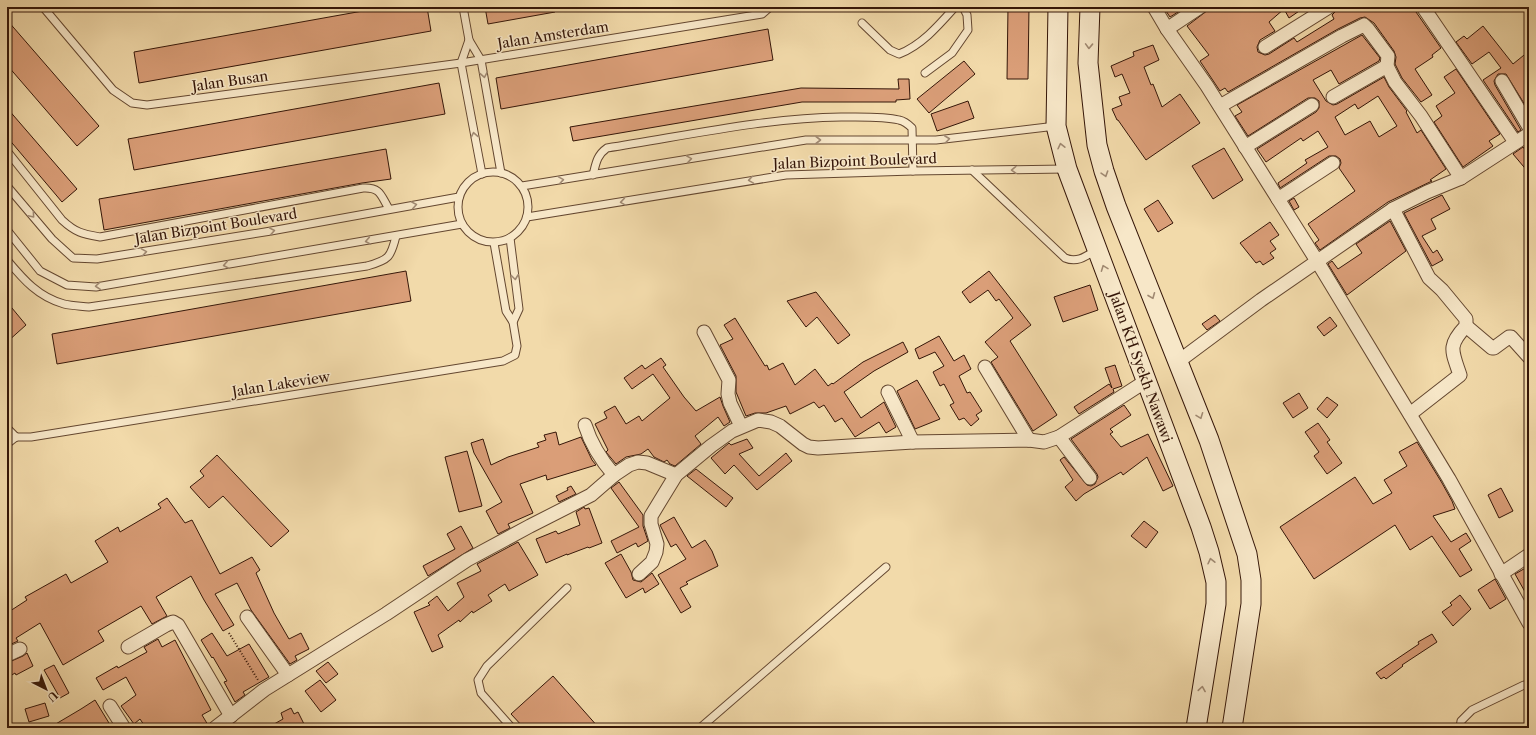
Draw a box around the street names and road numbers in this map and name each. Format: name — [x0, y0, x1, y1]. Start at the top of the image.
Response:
street label: Jalan Amsterdam — [494, 17, 610, 53]
street label: Jalan Busan — [189, 67, 270, 96]
street label: Jalan Bizpoint Boulevard — [771, 149, 938, 173]
street label: Jalan Bizpoint Boulevard — [132, 204, 299, 248]
street label: Jalan KH Syekh Nawawi — [1105, 287, 1177, 445]
street label: Jalan Lakeview — [229, 367, 332, 401]

